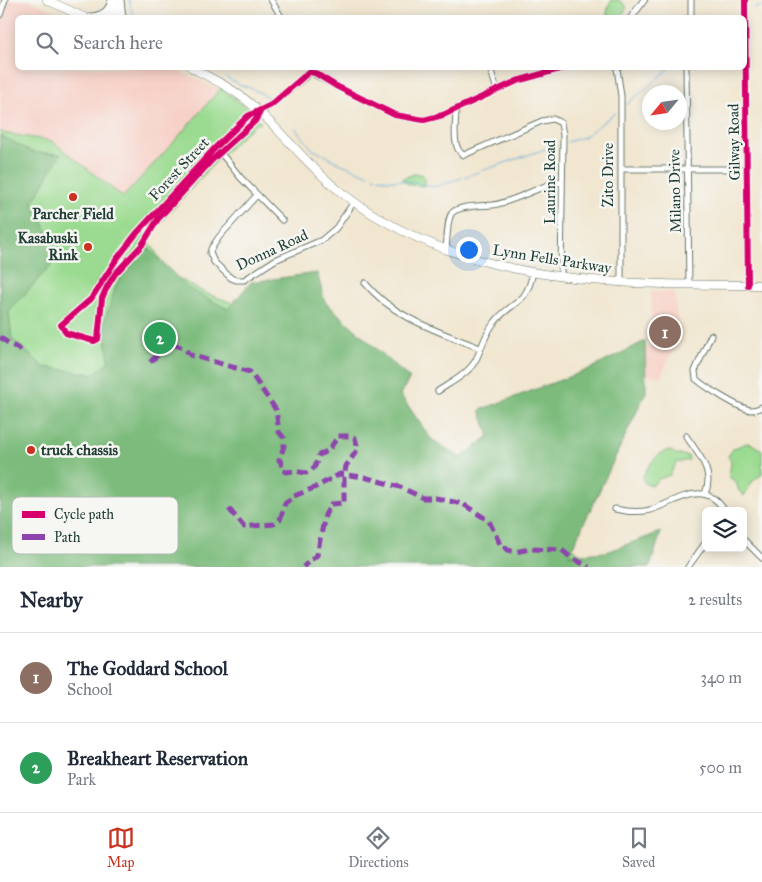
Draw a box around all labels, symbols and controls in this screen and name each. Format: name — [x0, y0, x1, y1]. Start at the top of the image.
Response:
search box — [15, 15, 747, 70]
icon: search — [33, 29, 61, 57]
text: Search here — [73, 31, 163, 54]
north arrow — [642, 85, 687, 130]
street label: Gilway Road — [724, 103, 744, 181]
street label: Forest Street — [145, 133, 213, 204]
street label: Laurine Road — [541, 139, 559, 224]
street label: Zito Drive — [599, 143, 617, 207]
street label: Milano Drive — [665, 149, 685, 233]
marker: Parcher Field — [67, 191, 79, 203]
place label: Parcher Field — [32, 205, 114, 223]
street label: Donna Road — [233, 225, 311, 274]
place label: Kasabuski Rink — [17, 229, 79, 264]
your location — [456, 237, 482, 263]
marker: Kasabuski Rink — [82, 241, 94, 253]
street label: Lynn Fells Parkway — [491, 241, 614, 277]
pin: 1 — [649, 313, 681, 351]
pin: 2 — [144, 319, 176, 357]
place label: truck chassis — [40, 441, 119, 459]
marker: truck chassis — [25, 444, 37, 456]
legend — [12, 497, 178, 554]
text: Cycle path — [54, 506, 114, 523]
map controls — [702, 507, 747, 552]
button: layers — [702, 507, 747, 552]
text: Path — [54, 529, 81, 546]
text: Nearby — [20, 587, 83, 613]
text: 2 results — [688, 590, 742, 609]
text: The Goddard School — [67, 657, 228, 680]
text: 1 — [33, 668, 39, 687]
text: 340 m — [700, 668, 742, 687]
text: School — [67, 680, 112, 699]
text: Breakheart Reservation — [67, 747, 248, 770]
text: 2 — [32, 758, 40, 777]
text: 500 m — [699, 758, 742, 777]
text: Park — [67, 770, 96, 789]
tab: Map — [107, 824, 135, 871]
tab: Directions — [348, 824, 409, 871]
tab: Saved — [622, 824, 655, 871]

